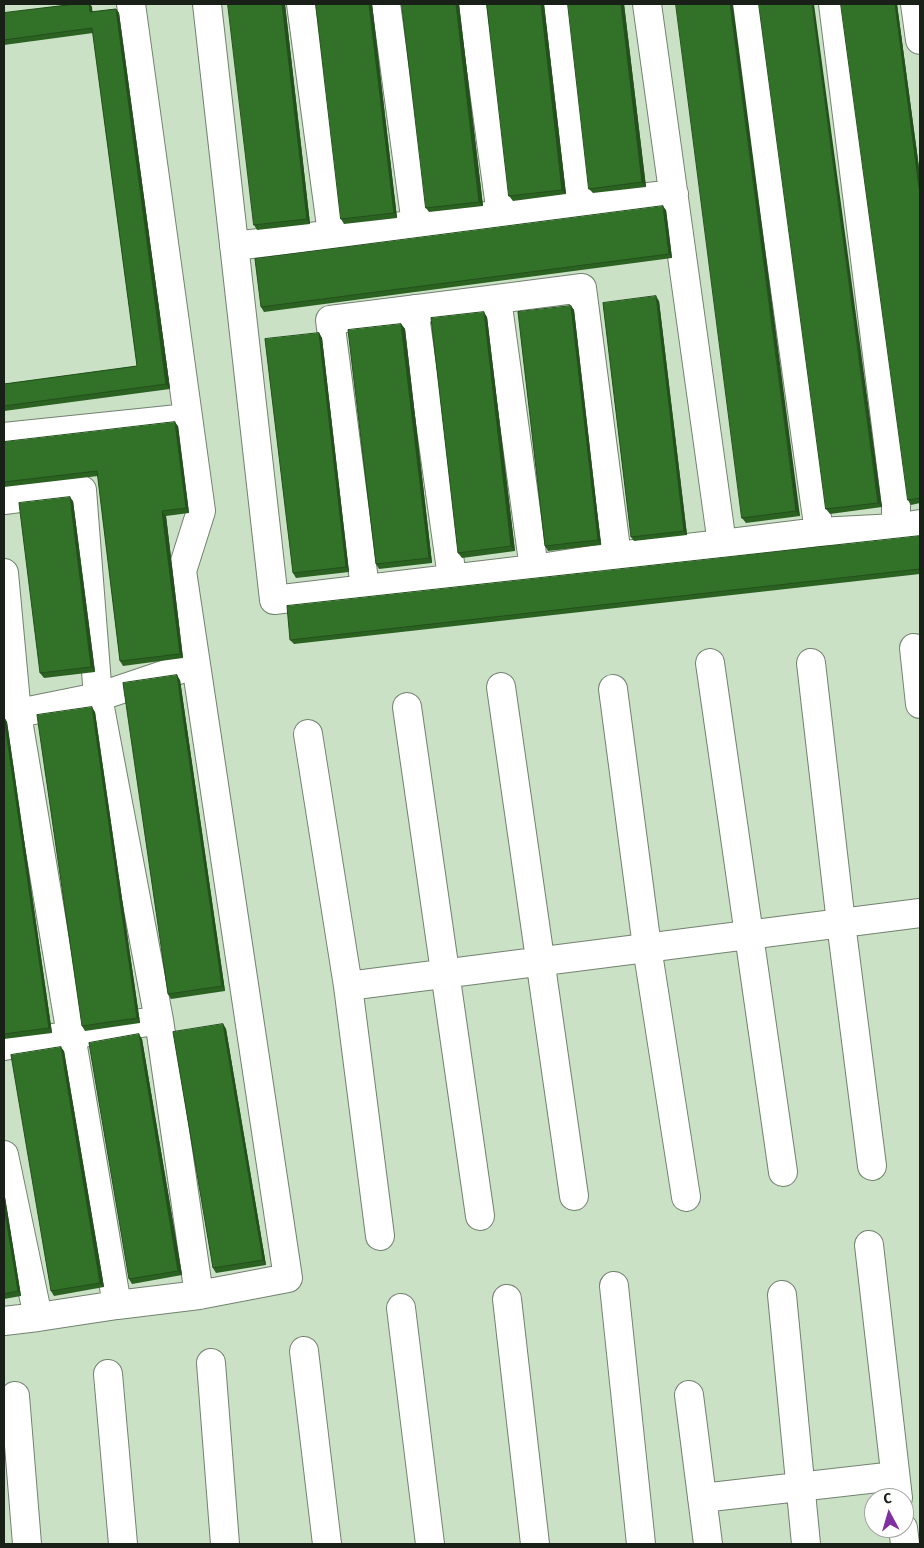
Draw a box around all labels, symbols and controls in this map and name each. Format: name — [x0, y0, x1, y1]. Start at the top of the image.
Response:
north arrow — [864, 1488, 914, 1538]
text: С — [883, 1490, 892, 1507]

